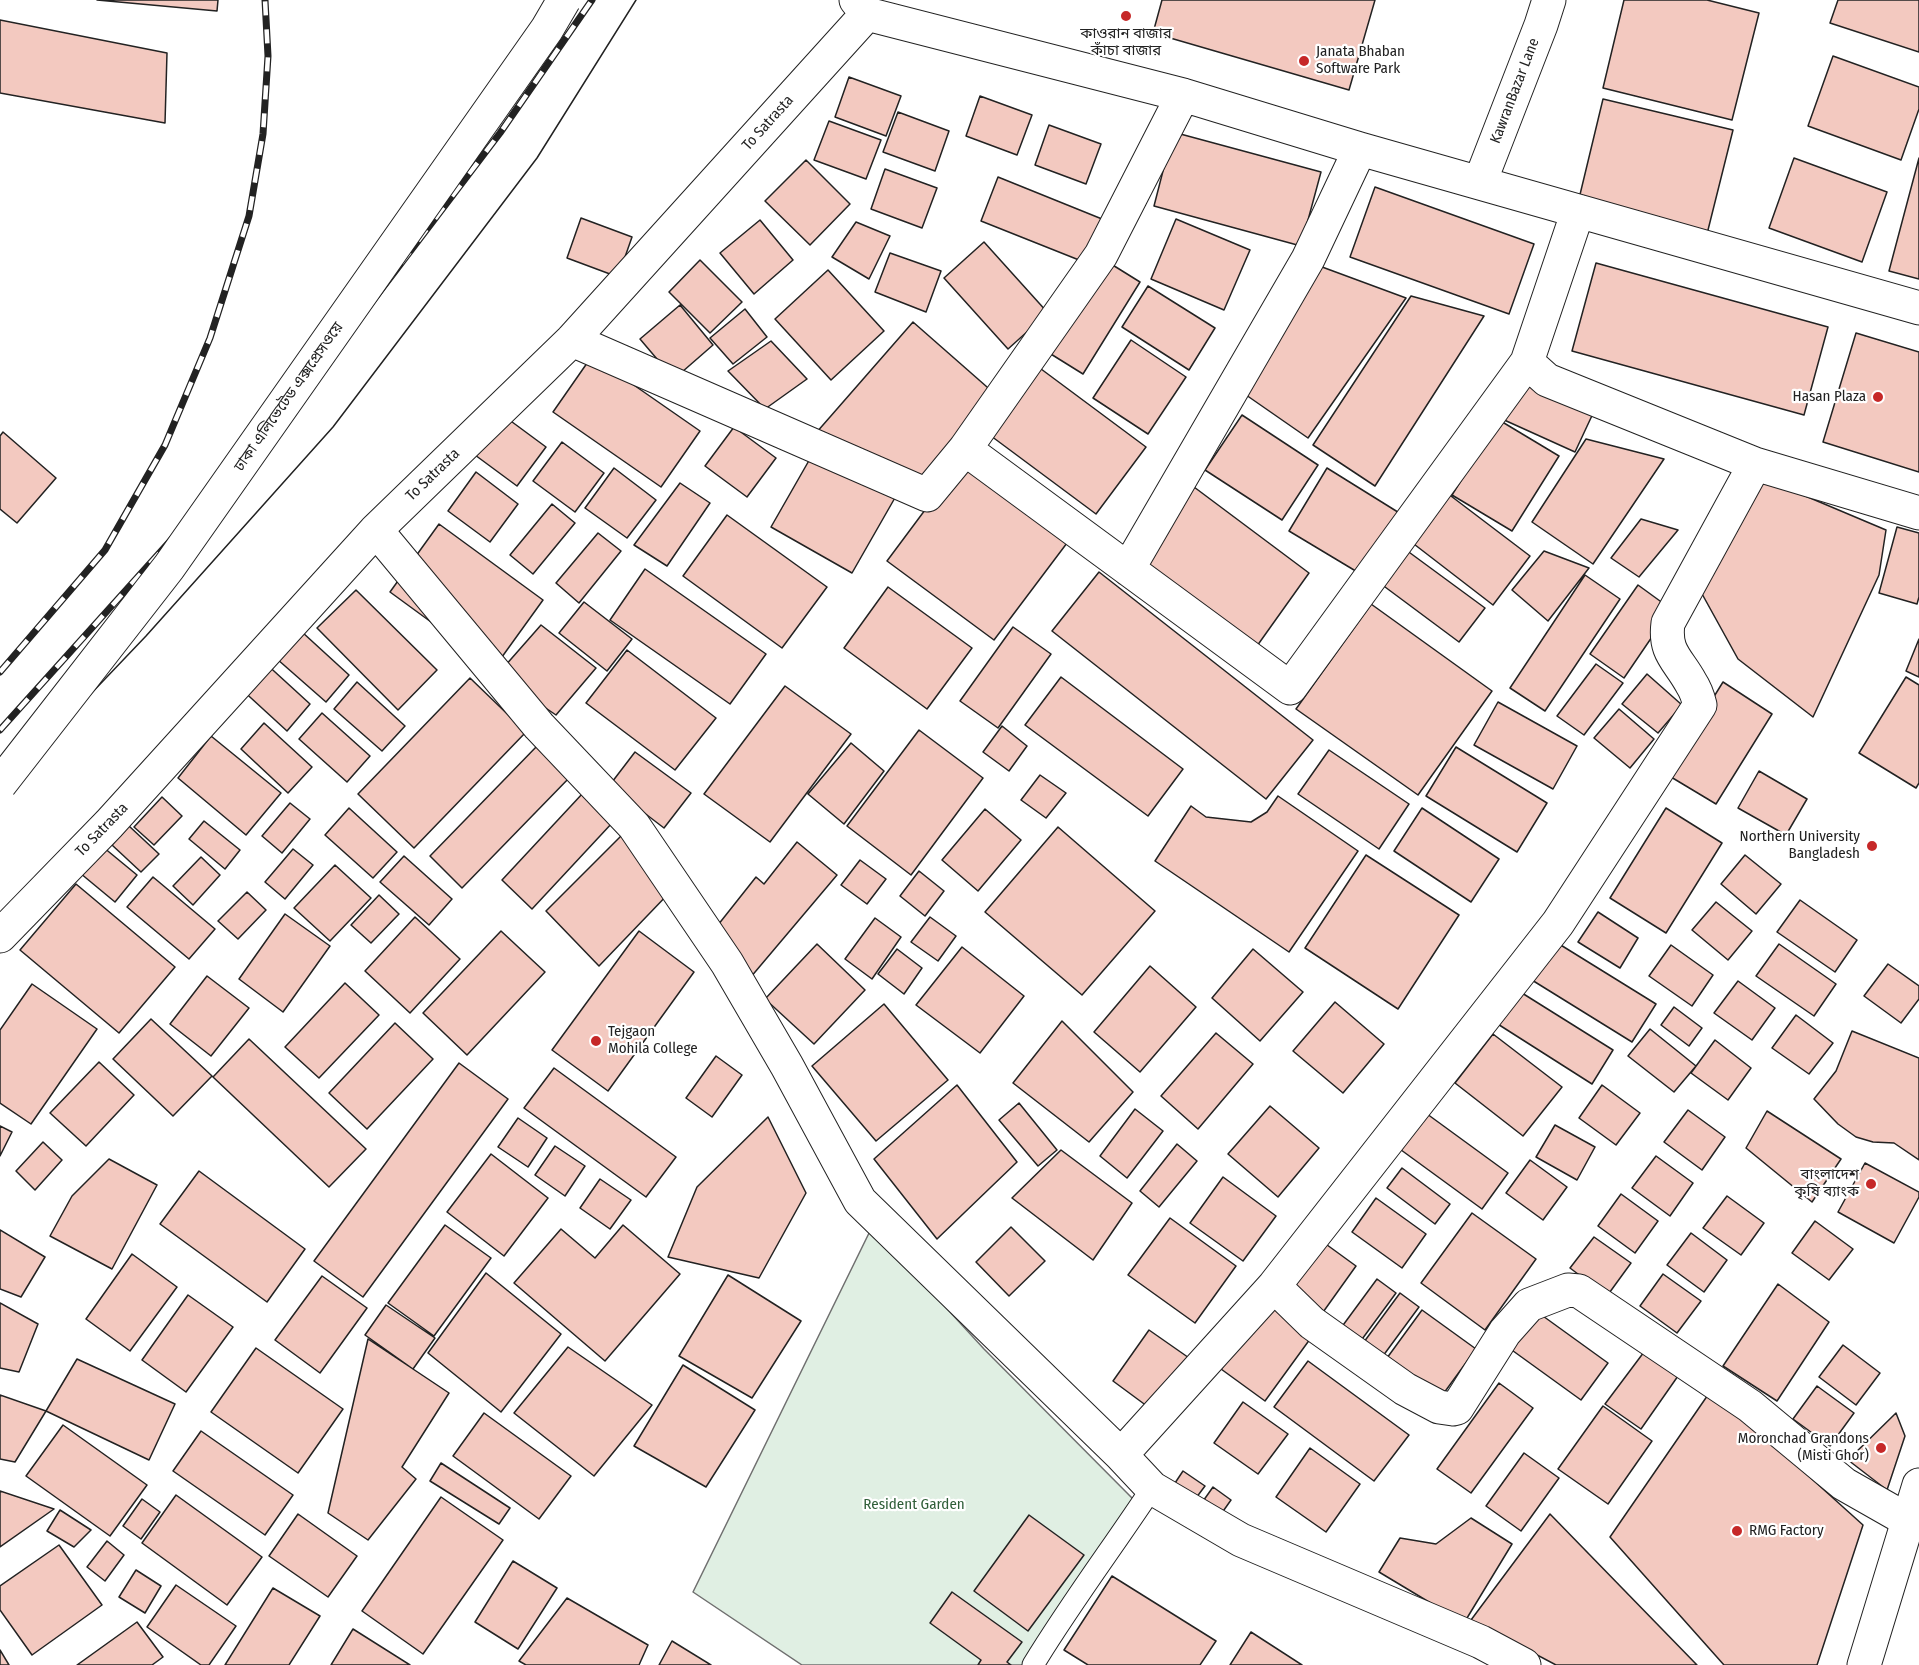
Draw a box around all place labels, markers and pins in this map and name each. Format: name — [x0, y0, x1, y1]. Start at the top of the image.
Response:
marker: কাওরান বাজার কাঁচা বাজার — [1119, 9, 1133, 23]
place label: কাওরান বাজার কাঁচা বাজার — [1080, 25, 1172, 60]
place label: Janata Bhaban Software Park — [1316, 43, 1405, 78]
marker: Janata Bhaban Software Park — [1297, 54, 1311, 68]
place label: Hasan Plaza — [1793, 388, 1866, 406]
marker: Hasan Plaza — [1871, 390, 1885, 404]
place label: Northern University Bangladesh — [1740, 828, 1860, 863]
marker: Northern University Bangladesh — [1865, 839, 1879, 853]
place label: Tejgaon Mohila College — [608, 1023, 698, 1058]
marker: Tejgaon Mohila College — [589, 1034, 603, 1048]
place label: বাংলাদেশ কৃষি ব্যাংক — [1794, 1166, 1859, 1201]
marker: বাংলাদেশ কৃষি ব্যাংক — [1864, 1177, 1878, 1191]
place label: Moronchad Grandons (Misti Ghor) — [1738, 1430, 1869, 1465]
marker: Moronchad Grandons (Misti Ghor) — [1874, 1441, 1888, 1455]
place label: RMG Factory — [1749, 1522, 1824, 1540]
marker: RMG Factory — [1730, 1524, 1744, 1538]

